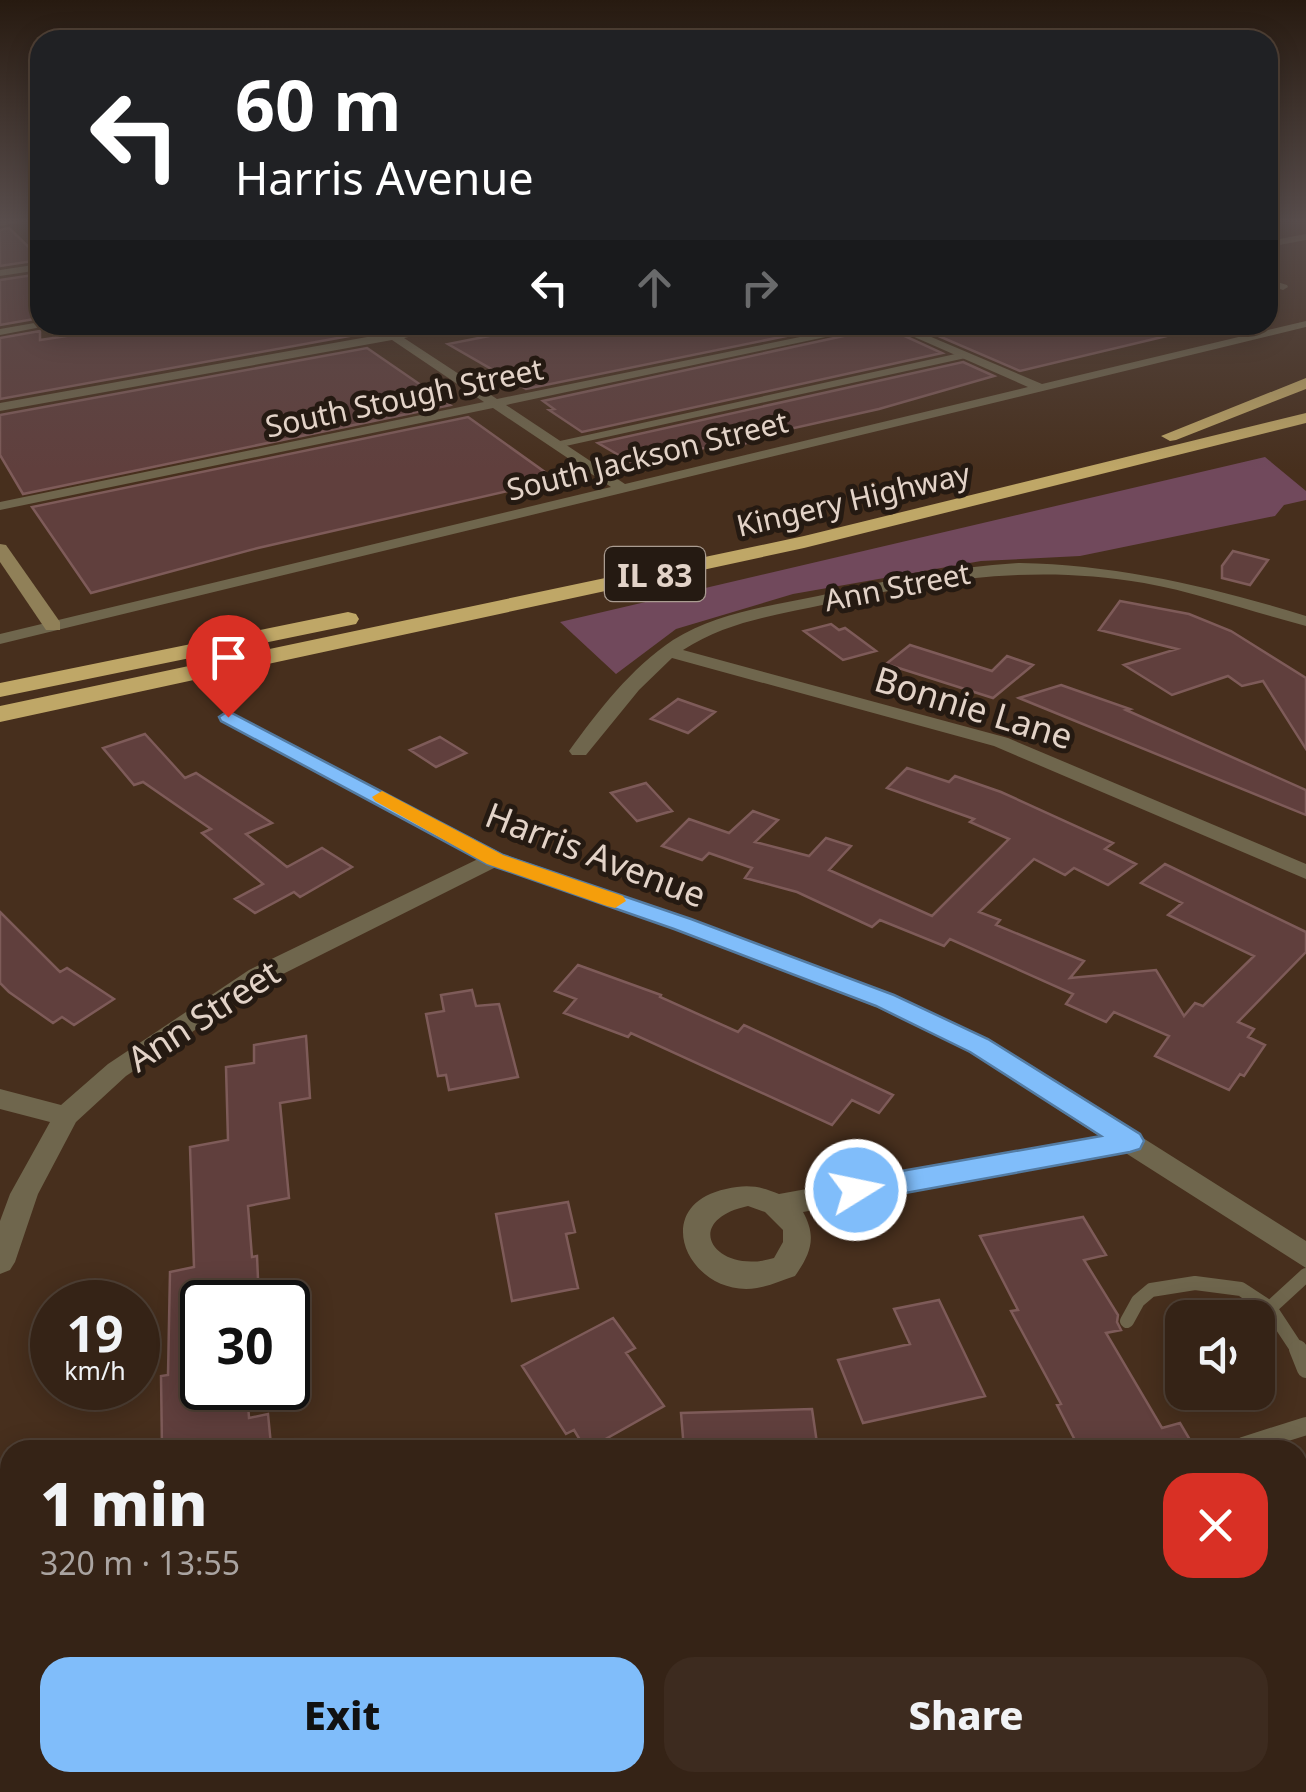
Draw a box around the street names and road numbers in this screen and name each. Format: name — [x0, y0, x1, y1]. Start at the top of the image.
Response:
street label: South Stough Street — [261, 348, 547, 446]
street label: South Jackson Street — [502, 400, 792, 510]
street label: Kingery Highway — [732, 452, 974, 546]
road number: IL 83 — [605, 547, 705, 601]
street label: Ann Street — [821, 552, 974, 620]
street label: Bonnie Lane — [869, 655, 1079, 759]
street label: Harris Avenue — [479, 790, 713, 918]
street label: Ann Street — [118, 948, 288, 1082]

